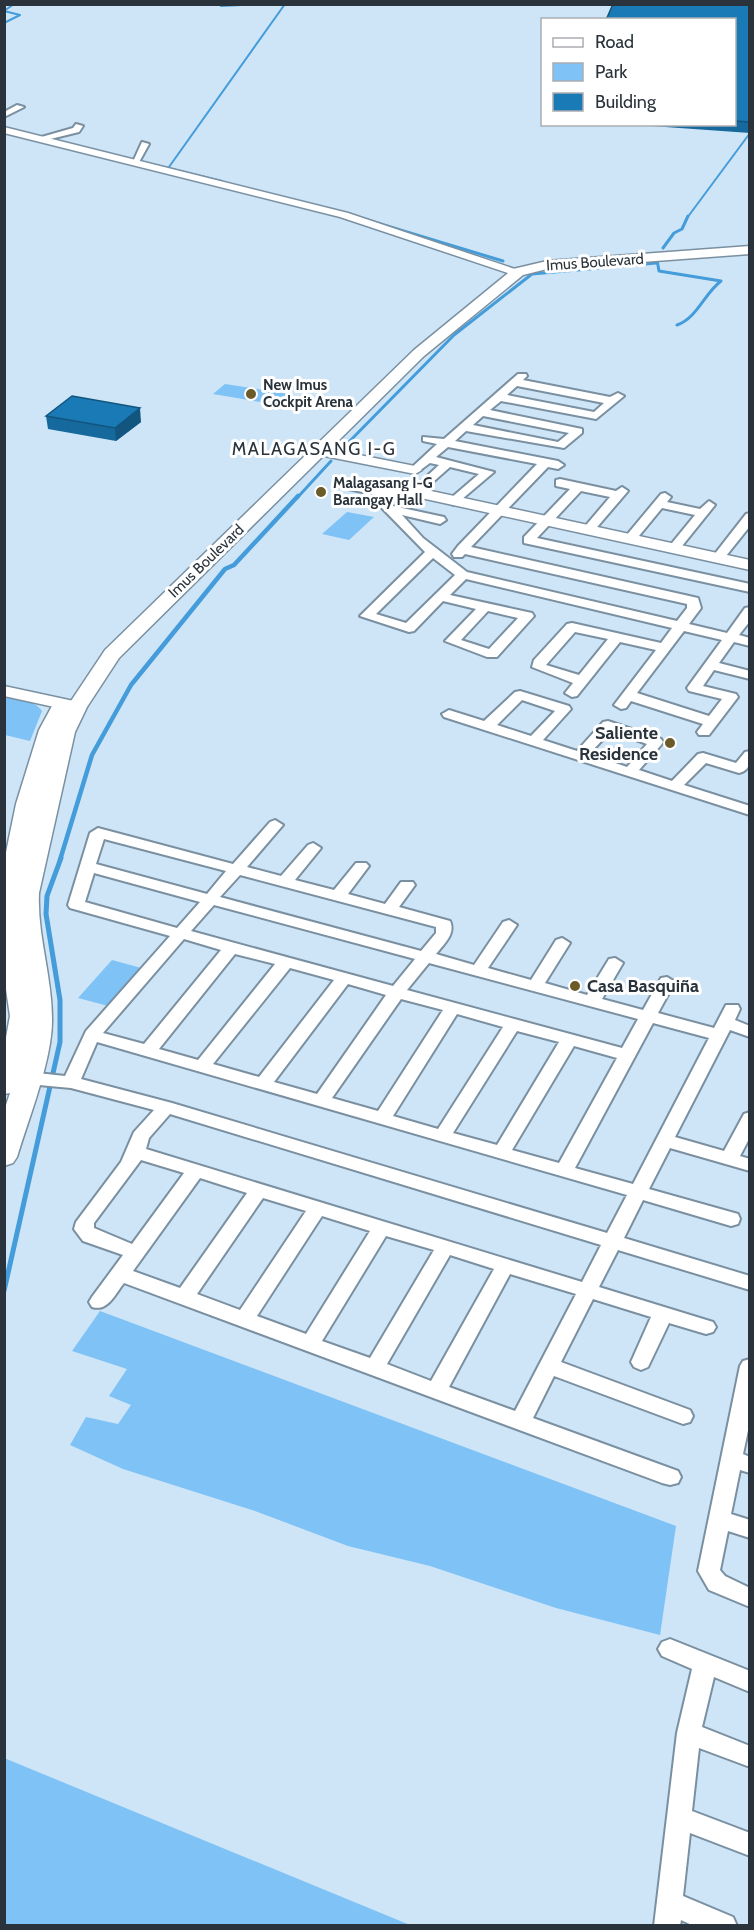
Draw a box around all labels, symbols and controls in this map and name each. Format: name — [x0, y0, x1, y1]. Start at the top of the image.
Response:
legend — [541, 18, 736, 126]
text: Road — [595, 31, 634, 53]
text: Park — [595, 61, 628, 83]
text: Building — [595, 91, 657, 113]
street label: Imus Boulevard — [546, 250, 644, 274]
place label: New Imus Cockpit Arena — [263, 376, 354, 411]
marker: New Imus Cockpit Arena — [244, 387, 258, 401]
district label: MALAGASANG I-G — [232, 438, 396, 460]
place label: Malagasang I-G Barangay Hall — [333, 474, 433, 509]
marker: Malagasang I-G Barangay Hall — [314, 485, 328, 499]
street label: Imus Boulevard — [165, 521, 247, 601]
place label: Saliente Residence — [579, 722, 658, 765]
marker: Saliente Residence — [663, 736, 677, 750]
place label: Casa Basquiña — [587, 975, 699, 997]
marker: Casa Basquiña — [568, 979, 582, 993]

